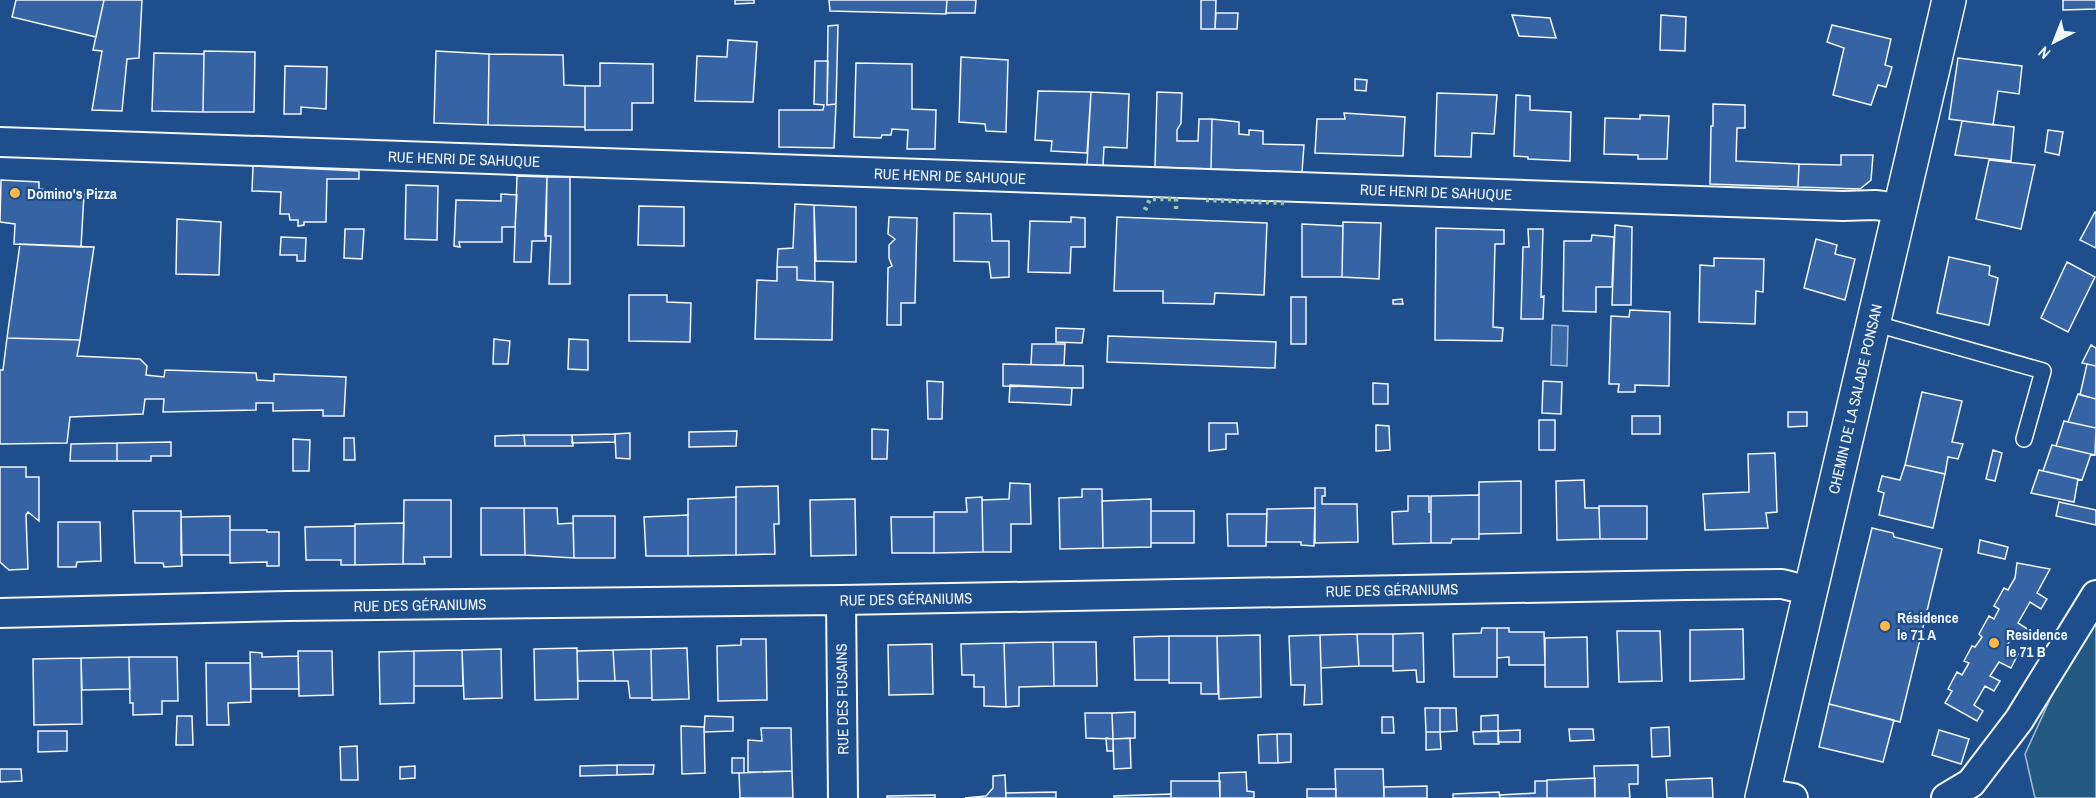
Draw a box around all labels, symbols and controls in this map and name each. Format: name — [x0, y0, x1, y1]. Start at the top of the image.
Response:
north arrow — [2024, 12, 2084, 72]
text: N — [2033, 42, 2055, 64]
street label: RUE HENRI DE SAHUQUE — [387, 146, 541, 172]
street label: RUE HENRI DE SAHUQUE — [873, 163, 1027, 189]
street label: RUE HENRI DE SAHUQUE — [1359, 179, 1513, 205]
place label: Domino's Pizza — [27, 183, 117, 204]
marker: Domino's Pizza — [8, 186, 22, 200]
street label: CHEMIN DE LA SALADE PONSAN — [1823, 302, 1887, 496]
street label: RUE DES GÉRANIUMS — [1326, 578, 1458, 602]
street label: RUE DES GÉRANIUMS — [840, 587, 972, 611]
street label: RUE DES GÉRANIUMS — [354, 593, 486, 617]
place label: Résidence le 71 A — [1897, 607, 1959, 645]
marker: Résidence le 71 A — [1878, 619, 1892, 633]
place label: Residence le 71 B — [2006, 624, 2068, 662]
marker: Residence le 71 B — [1987, 636, 2001, 650]
street label: RUE DES FUSAINS — [831, 643, 853, 755]

